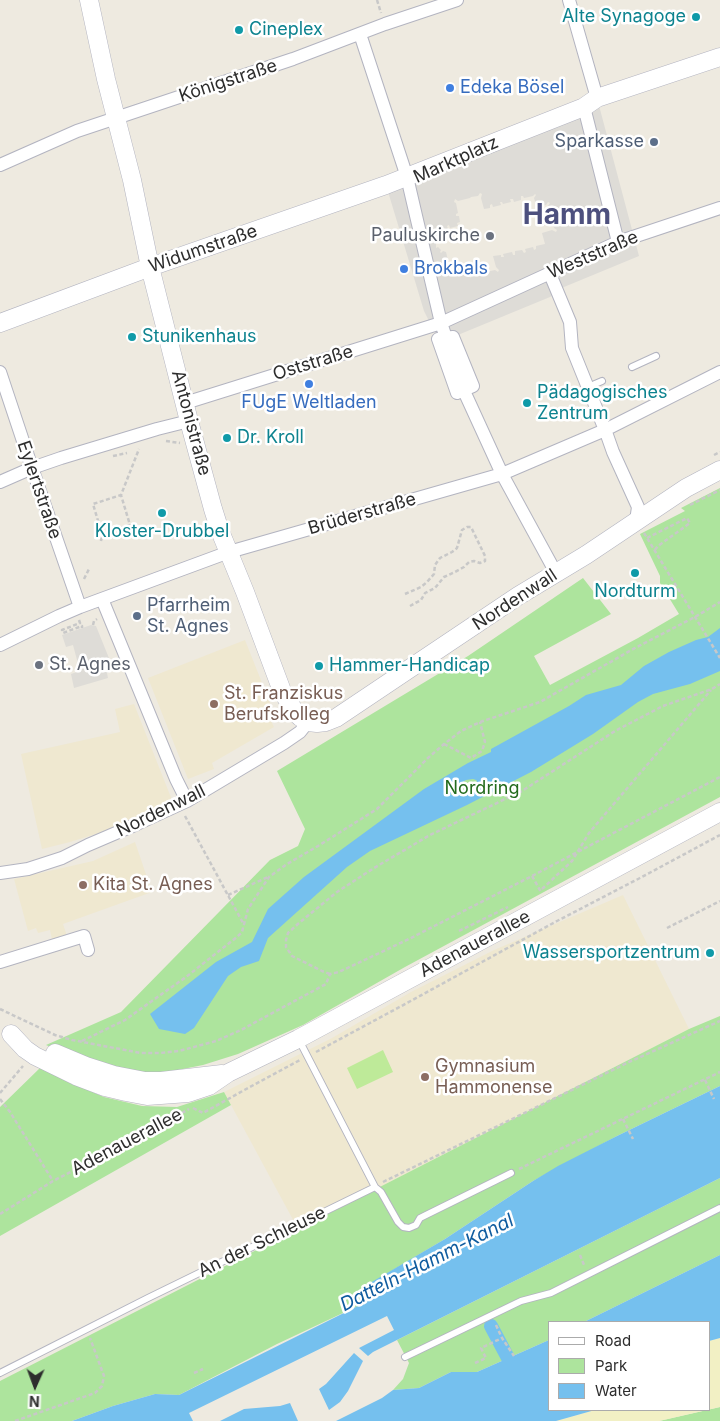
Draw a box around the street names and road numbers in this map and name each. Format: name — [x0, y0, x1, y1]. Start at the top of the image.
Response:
street label: Königstraße — [176, 55, 280, 107]
street label: Marktplatz — [410, 132, 502, 188]
street label: Widumstraße — [146, 220, 260, 278]
street label: Weststraße — [544, 226, 642, 284]
street label: Oststraße — [270, 341, 356, 385]
street label: Antonistraße — [167, 368, 215, 478]
street label: Eylertstraße — [12, 438, 66, 542]
street label: Brüderstraße — [306, 488, 418, 540]
street label: Nordenwall — [469, 565, 561, 635]
street label: Nordenwall — [113, 780, 209, 842]
street label: Adenauerallee — [416, 906, 534, 982]
street label: Adenauerallee — [68, 1104, 186, 1180]
street label: An der Schleuse — [195, 1202, 329, 1282]

